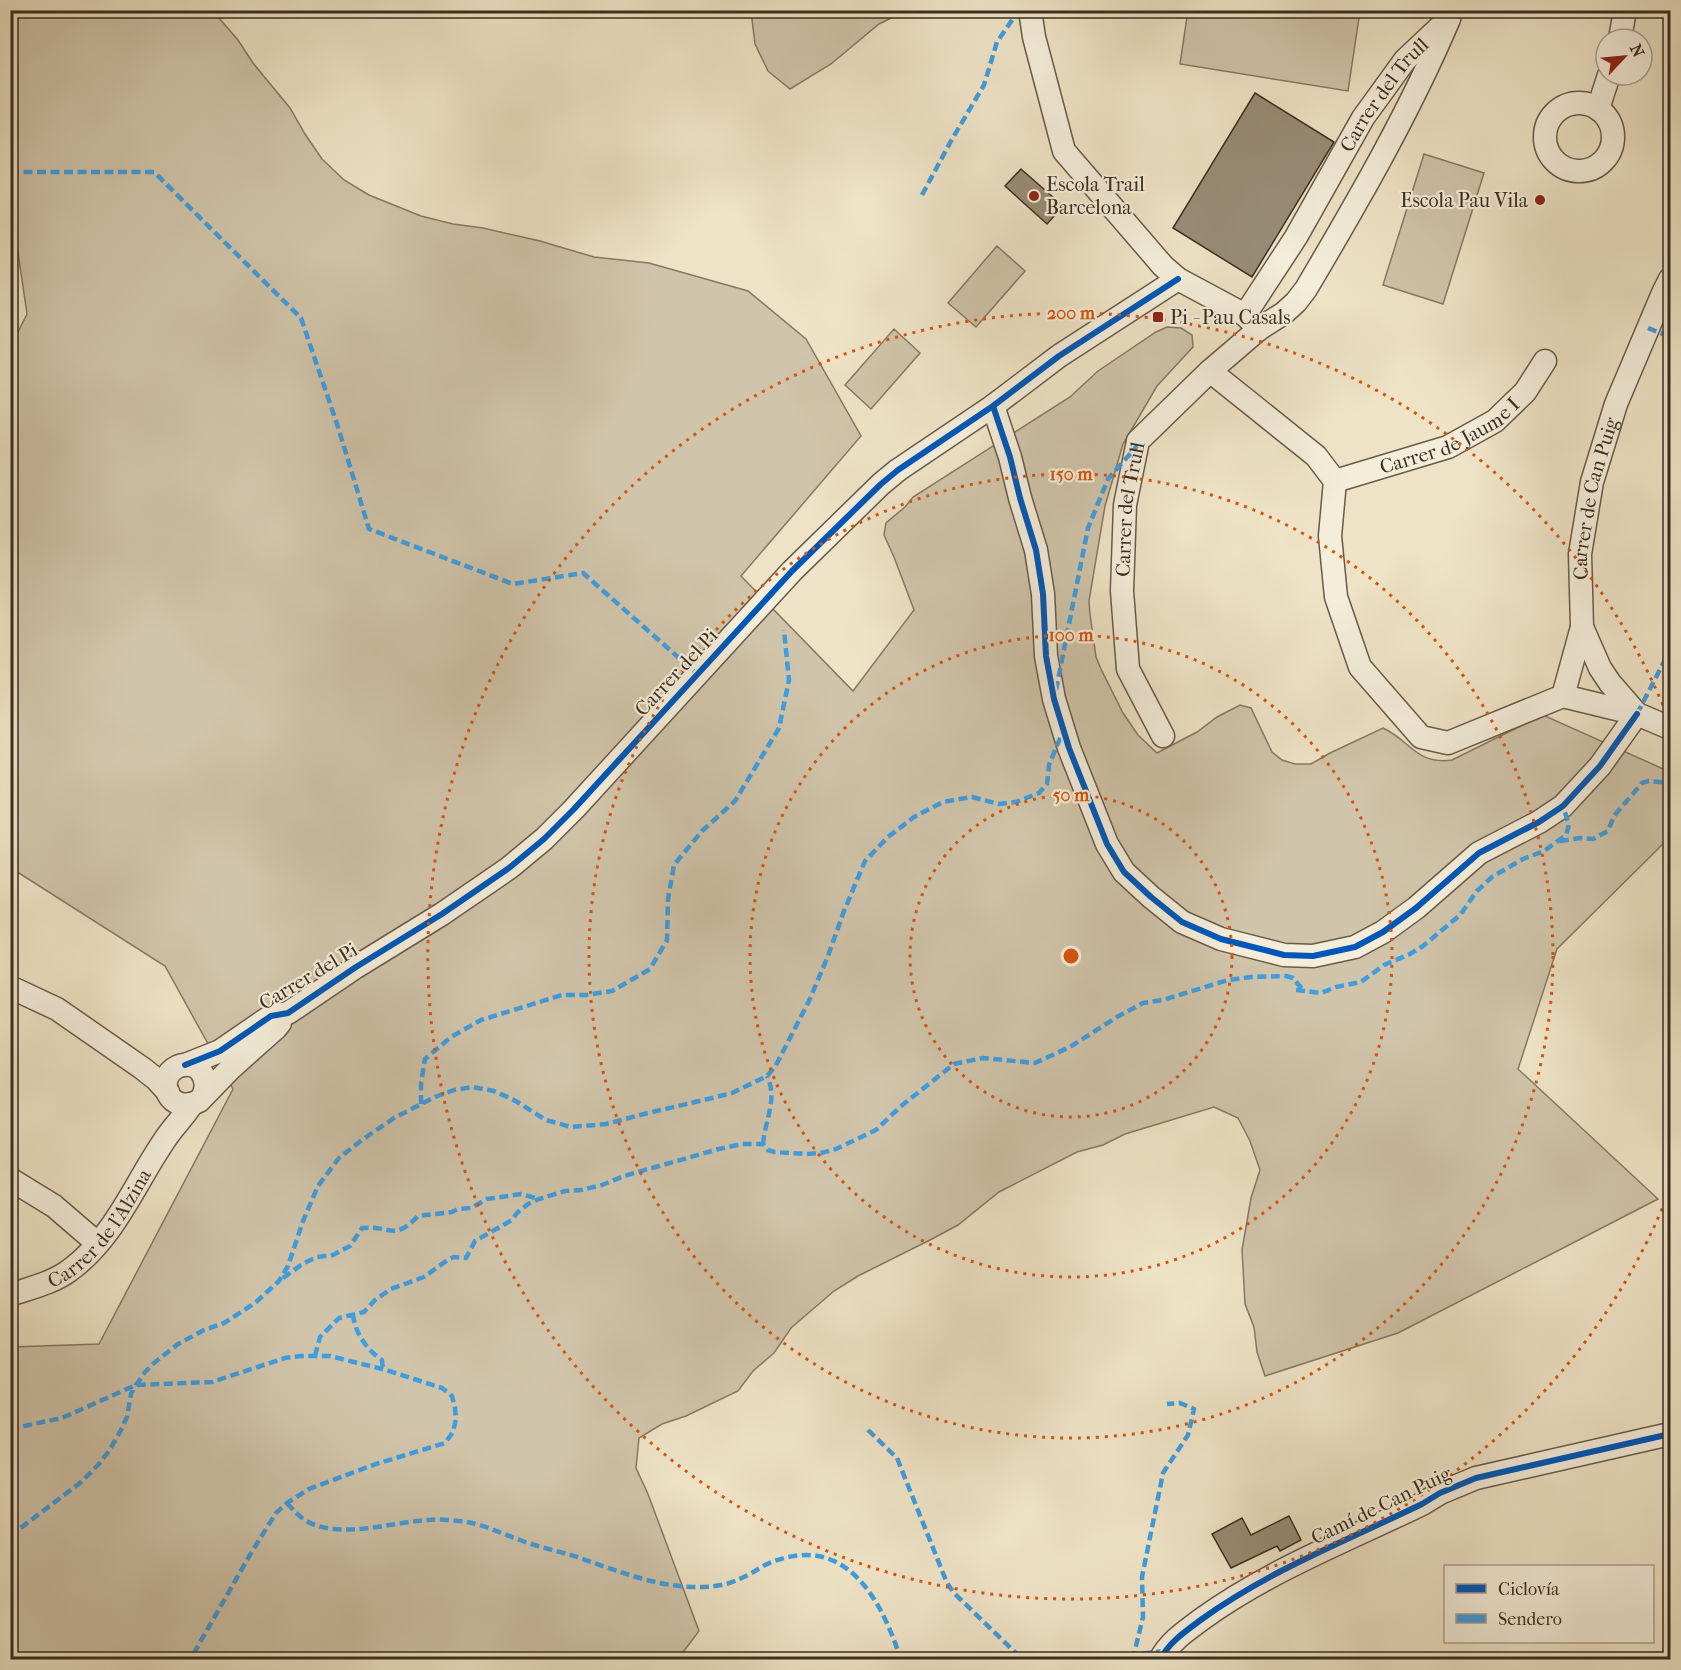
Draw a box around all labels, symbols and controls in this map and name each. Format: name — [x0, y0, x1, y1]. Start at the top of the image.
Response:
north arrow — [1594, 27, 1654, 87]
street label: Carrer del Trull — [1335, 33, 1434, 156]
text: N — [1626, 41, 1649, 61]
place label: Escola Trail Barcelona — [1046, 173, 1145, 219]
marker: Escola Trail Barcelona — [1027, 189, 1041, 203]
place label: Escola Pau Vila — [1400, 189, 1529, 212]
marker: Escola Pau Vila — [1533, 193, 1547, 207]
text: 200 m — [1047, 303, 1096, 324]
place label: Pi - Pau Casals — [1170, 306, 1291, 329]
marker: Pi - Pau Casals — [1151, 310, 1165, 324]
street label: Carrer de Jaume I — [1377, 393, 1524, 479]
street label: Carrer de Can Puig — [1569, 414, 1623, 580]
street label: Carrer del Trull — [1112, 440, 1150, 577]
text: 150 m — [1050, 464, 1093, 485]
street label: Carrer del Pi — [630, 624, 723, 721]
text: 100 m — [1048, 625, 1095, 646]
text: 50 m — [1053, 785, 1090, 806]
street label: Carrer del Pi — [255, 938, 362, 1015]
centre of rings — [1061, 946, 1081, 966]
street label: Carrer de l'Alzina — [44, 1164, 156, 1293]
street label: Camí de Can Puig — [1307, 1461, 1455, 1549]
legend — [1444, 1565, 1654, 1643]
text: Ciclovía — [1498, 1579, 1560, 1600]
text: Sendero — [1498, 1609, 1562, 1630]

